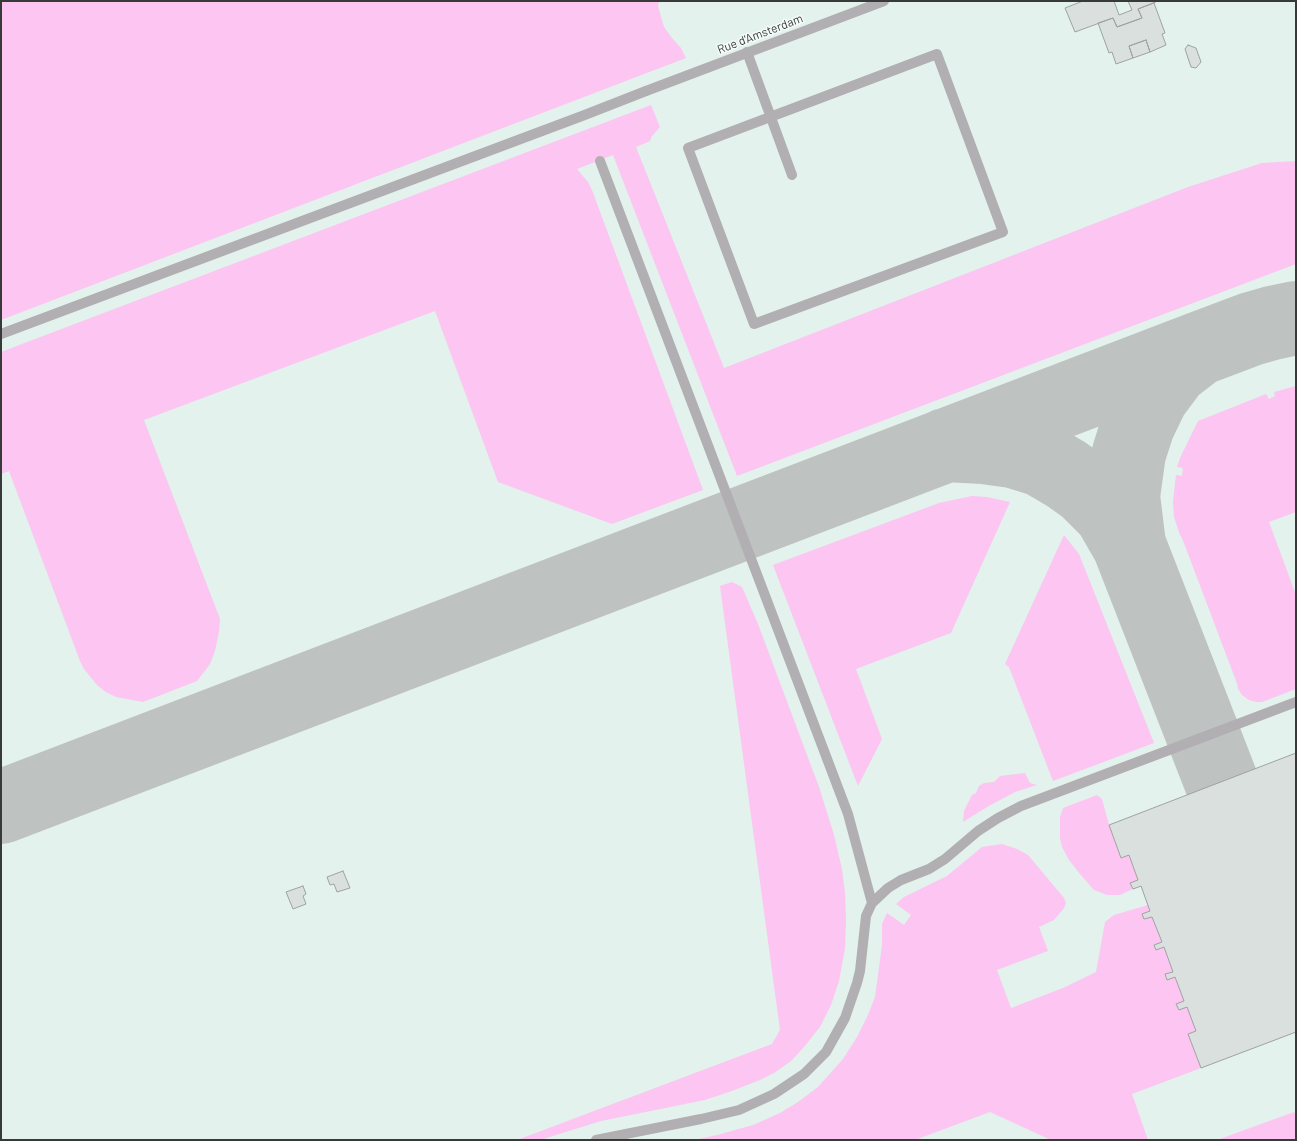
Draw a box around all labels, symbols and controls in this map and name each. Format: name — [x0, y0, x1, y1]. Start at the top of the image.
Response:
street label: Rue d'Amsterdam — [715, 11, 805, 57]

